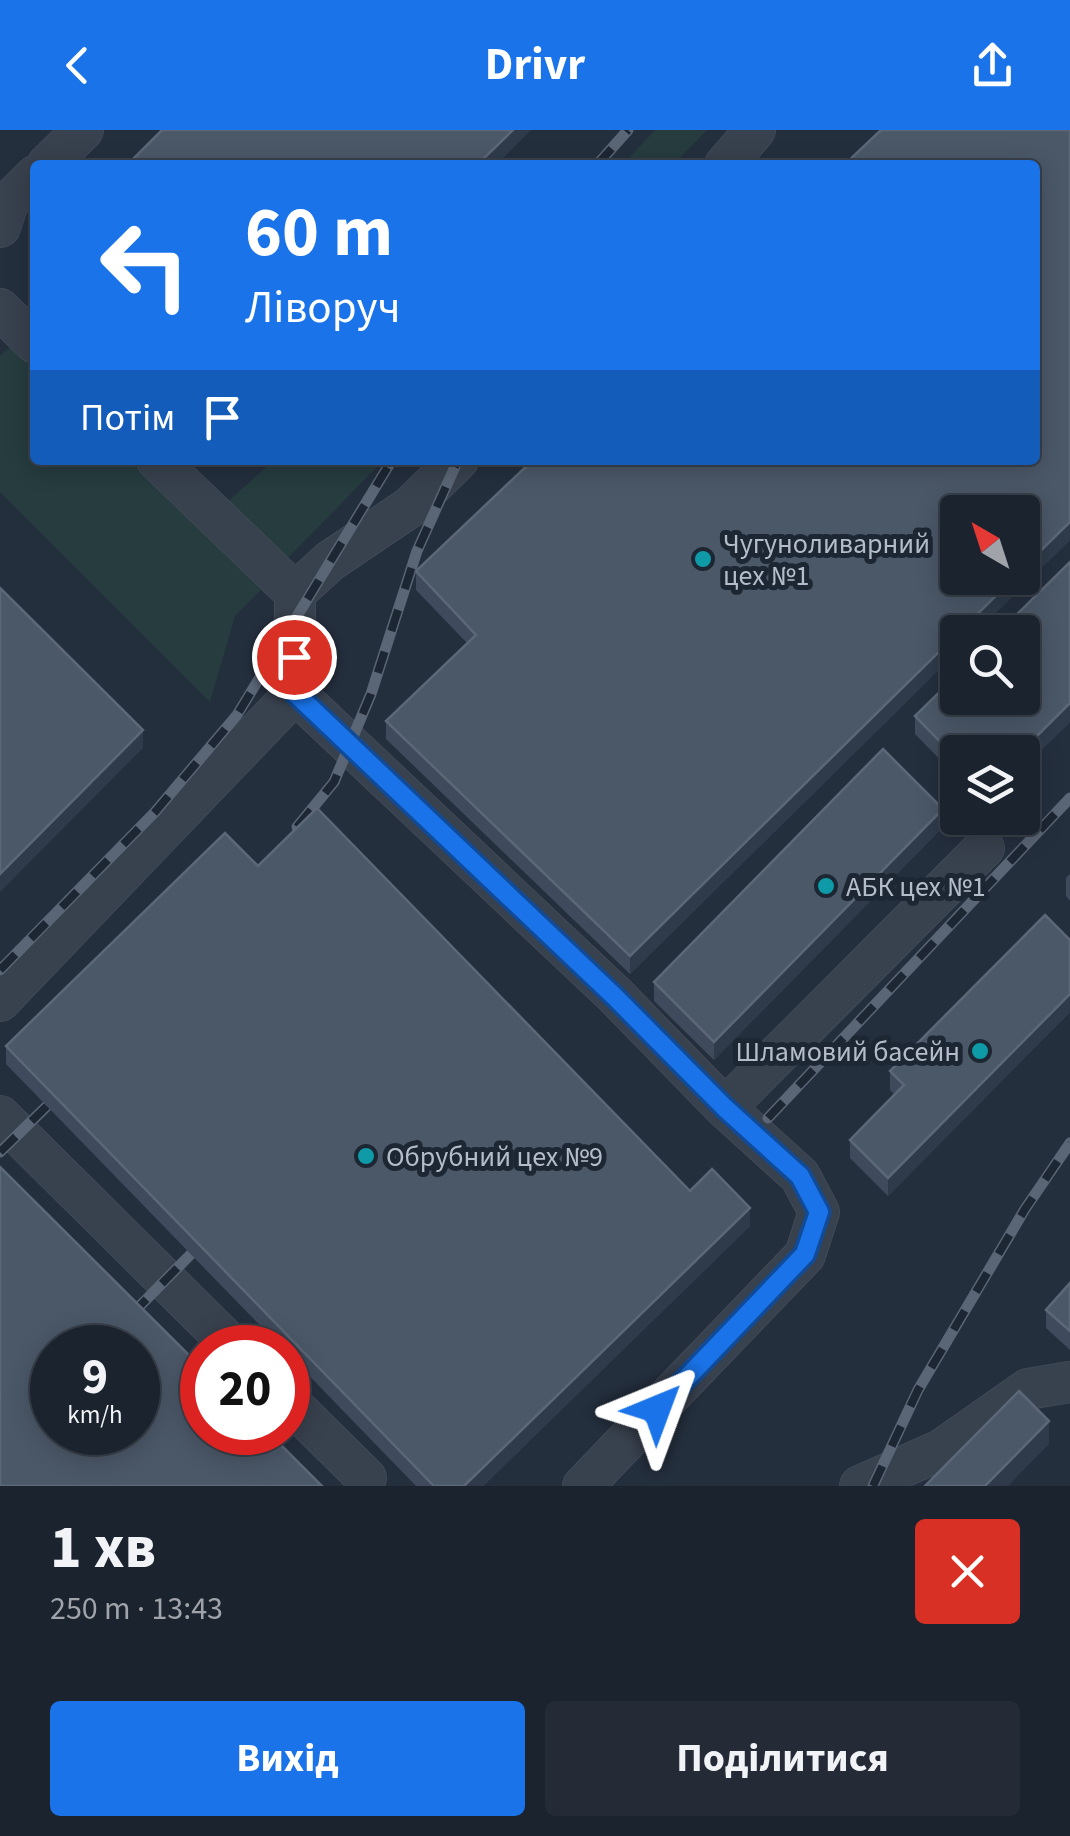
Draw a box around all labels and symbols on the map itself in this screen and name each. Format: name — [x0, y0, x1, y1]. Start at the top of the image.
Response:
north arrow — [940, 495, 1040, 595]
place label: Чугуноливарний цех №1 — [723, 524, 930, 596]
marker: Чугуноливарний цех №1 — [692, 548, 714, 570]
pin — [252, 615, 337, 700]
place label: АБК цех №1 — [846, 867, 986, 907]
marker: АБК цех №1 — [815, 875, 837, 897]
place label: Шламовий басейн — [735, 1032, 960, 1072]
marker: Шламовий басейн — [969, 1040, 991, 1062]
place label: Обрубний цех №9 — [386, 1137, 603, 1177]
marker: Обрубний цех №9 — [355, 1145, 377, 1167]
speed limit sign: 20 — [180, 1325, 310, 1455]
position arrow — [605, 1357, 709, 1461]

